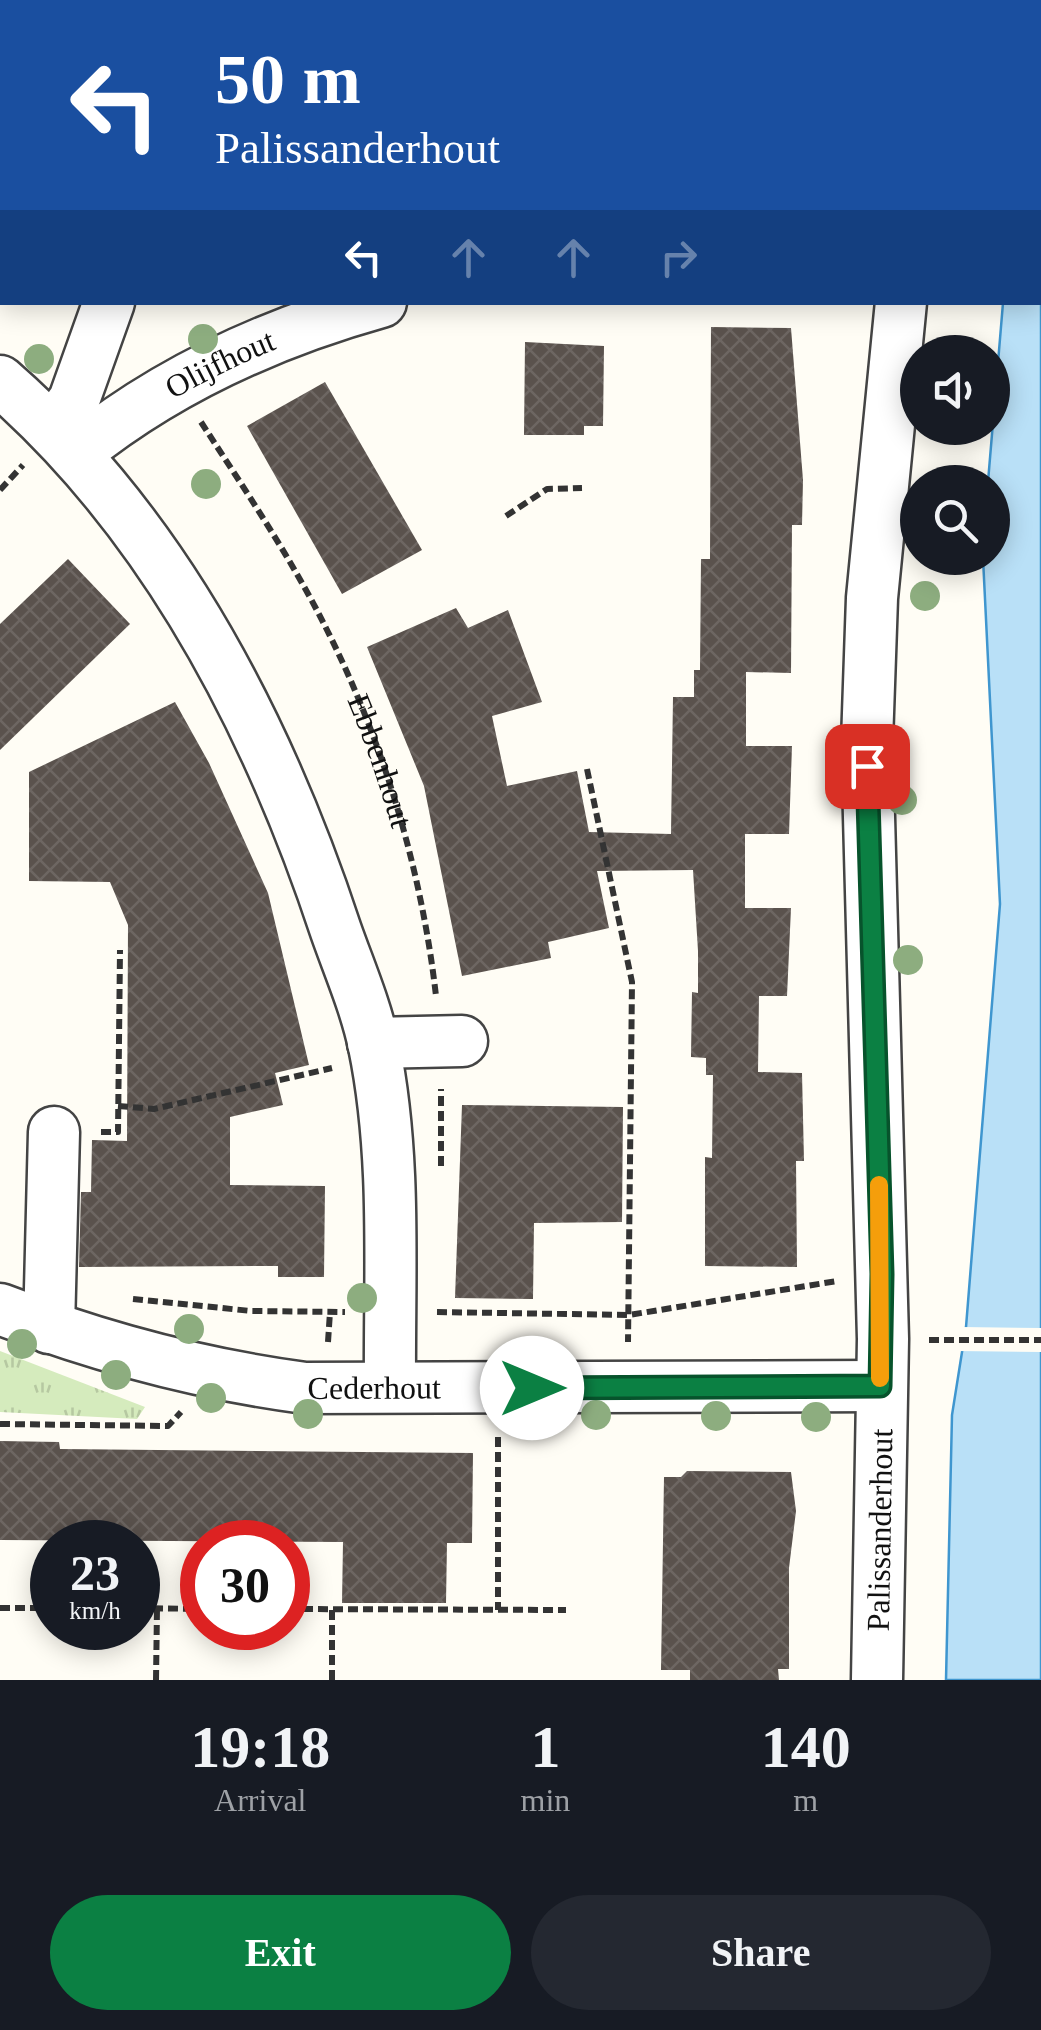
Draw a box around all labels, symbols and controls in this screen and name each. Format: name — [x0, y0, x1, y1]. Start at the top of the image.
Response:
icon: left — [50, 40, 180, 170]
text: 50 m — [215, 41, 361, 118]
text: Palissanderhout — [215, 123, 500, 173]
icon: left — [336, 230, 391, 285]
icon: ahead — [441, 230, 496, 285]
icon: ahead — [546, 230, 601, 285]
icon: right — [651, 230, 706, 285]
street label: Olijfhout — [159, 322, 280, 406]
map controls — [900, 335, 1010, 575]
button: sound — [900, 335, 1010, 445]
button: search — [900, 465, 1010, 575]
street label: Ebbenhout — [341, 689, 420, 832]
pin — [825, 724, 910, 809]
icon: arrive — [840, 739, 895, 794]
position arrow — [480, 1336, 584, 1440]
street label: Cederhout — [308, 1370, 441, 1406]
street label: Palissanderhout — [860, 1428, 899, 1632]
speed limit sign: 30 — [180, 1520, 310, 1650]
text: 23 — [70, 1545, 120, 1601]
text: km/h — [69, 1597, 121, 1624]
text: 19:18 — [190, 1714, 330, 1780]
text: 1 — [530, 1714, 560, 1780]
text: 140 — [761, 1714, 851, 1780]
text: Arrival — [214, 1782, 306, 1818]
text: min — [521, 1782, 570, 1818]
text: m — [793, 1782, 818, 1818]
button: Exit — [50, 1895, 511, 2010]
button: Share — [531, 1895, 991, 2010]

